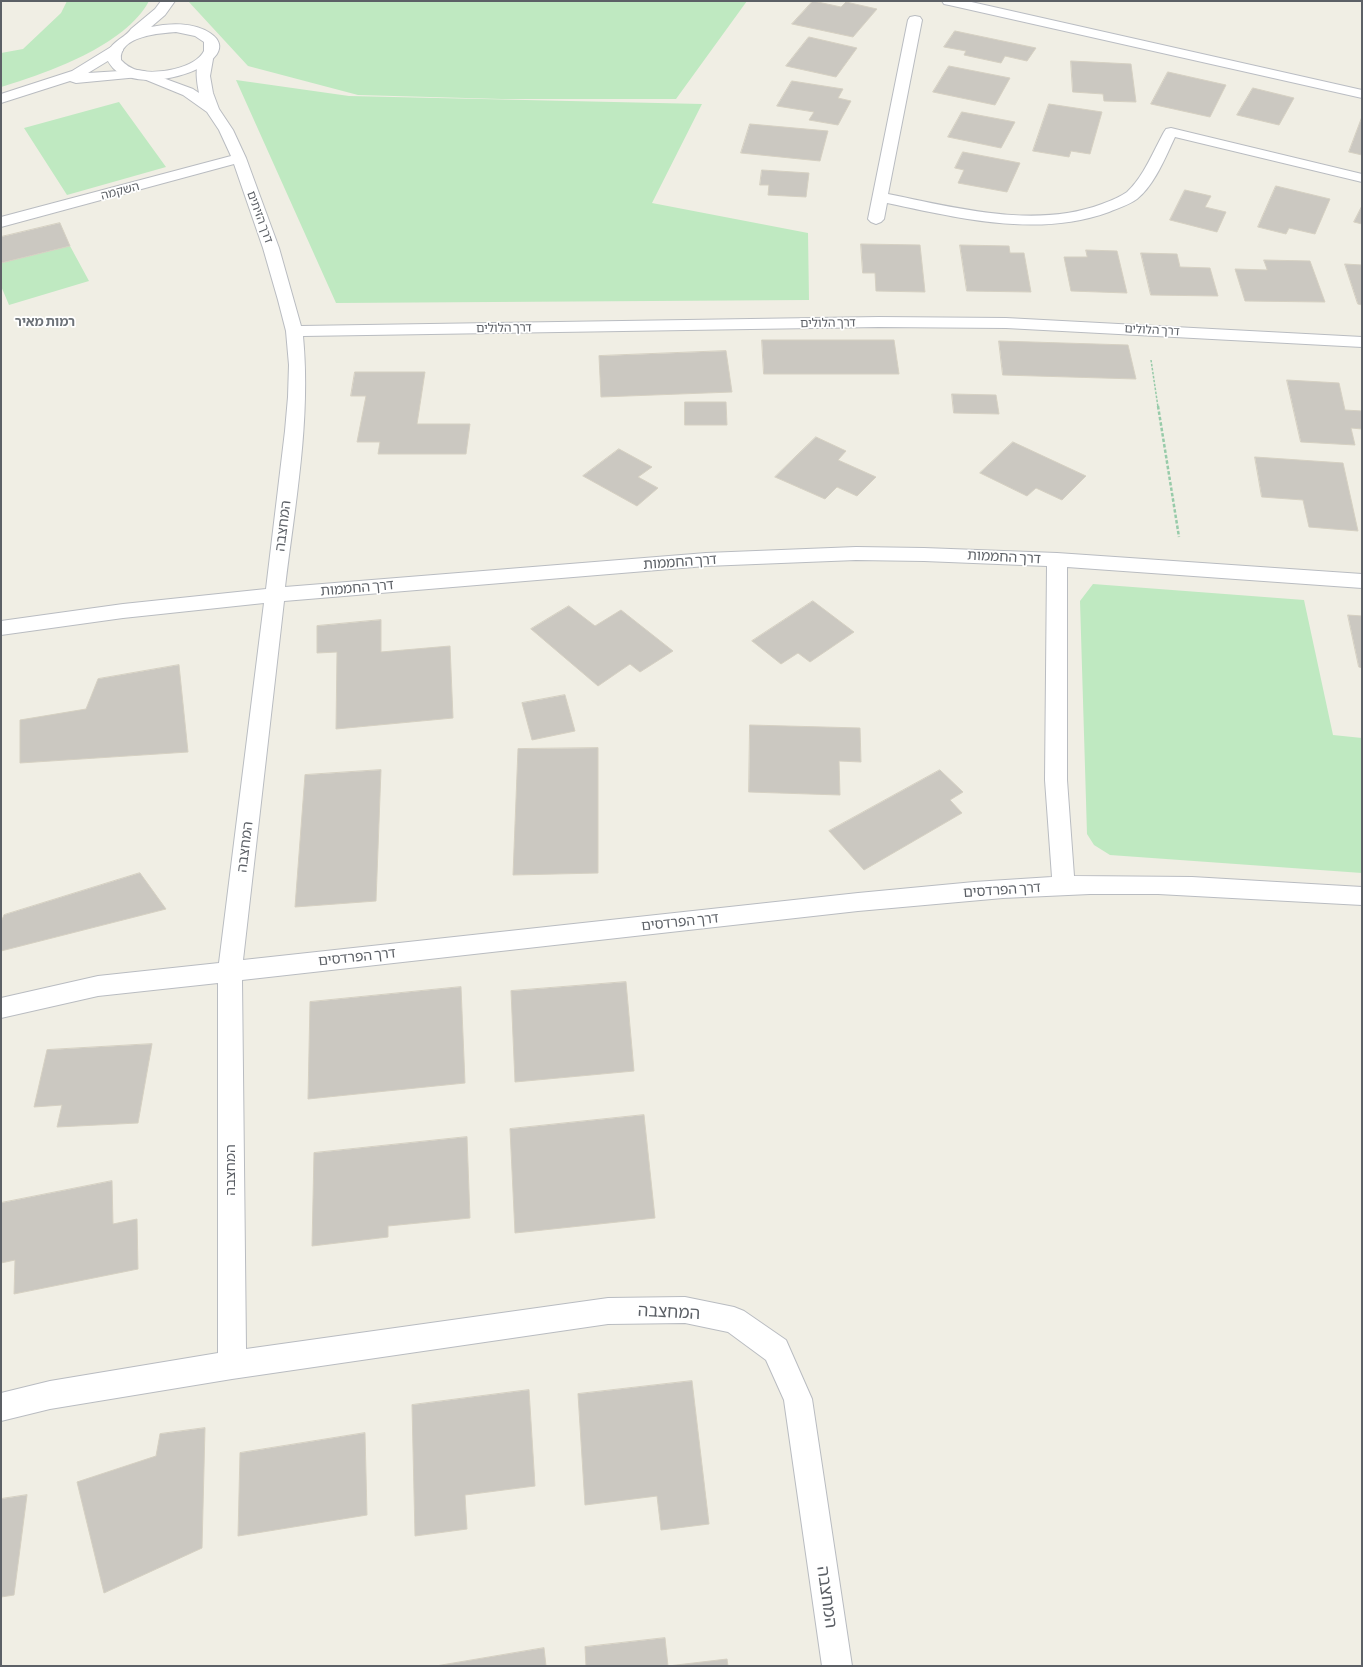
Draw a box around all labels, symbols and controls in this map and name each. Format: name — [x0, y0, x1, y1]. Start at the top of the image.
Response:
street label: השקמה — [99, 179, 141, 203]
street label: דרך הזיתים — [244, 189, 276, 245]
district label: רמות מאיר — [15, 314, 75, 330]
street label: דרך הלולים — [800, 315, 856, 331]
street label: דרך הלולים — [476, 320, 532, 336]
street label: דרך הלולים — [1124, 321, 1180, 339]
street label: המחצבה — [272, 499, 294, 553]
street label: דרך החממות — [967, 547, 1041, 567]
street label: דרך החממות — [643, 551, 717, 573]
street label: דרך החממות — [320, 576, 394, 600]
street label: המחצבה — [234, 820, 256, 874]
street label: דרך הפרדסים — [963, 879, 1041, 901]
street label: דרך הפרדסים — [640, 910, 720, 934]
street label: דרך הפרדסים — [317, 945, 397, 969]
street label: המחצבה — [223, 1144, 239, 1196]
street label: המחצבה — [637, 1300, 701, 1324]
street label: המחצבה — [813, 1565, 841, 1629]

